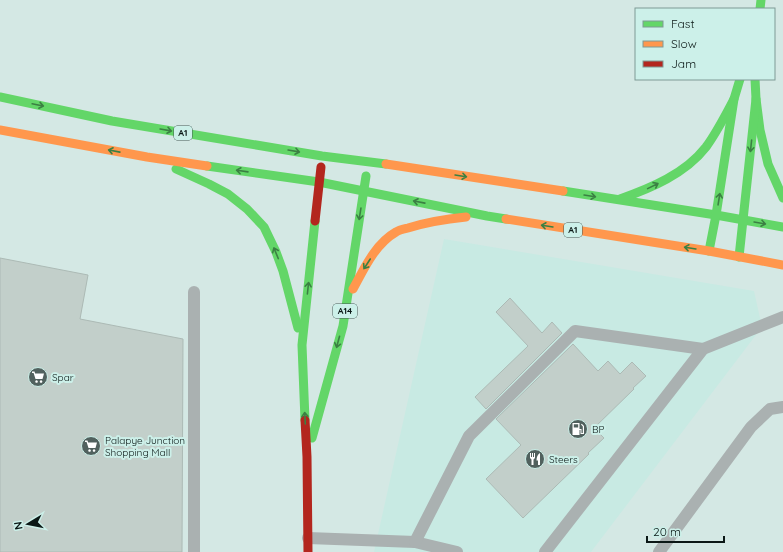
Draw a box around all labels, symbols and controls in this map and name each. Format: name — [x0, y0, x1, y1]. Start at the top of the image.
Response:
legend — [635, 8, 775, 80]
text: Fast — [671, 16, 695, 31]
text: Slow — [671, 36, 697, 51]
text: Jam — [671, 56, 696, 71]
one-way arrow — [31, 101, 44, 109]
one-way arrow — [159, 126, 172, 134]
road number: A1 — [174, 126, 192, 140]
one-way arrow — [748, 139, 755, 152]
one-way arrow — [108, 147, 121, 155]
one-way arrow — [287, 148, 300, 156]
one-way arrow — [236, 167, 249, 175]
one-way arrow — [455, 172, 468, 180]
one-way arrow — [647, 182, 659, 189]
one-way arrow — [583, 192, 596, 200]
one-way arrow — [715, 193, 723, 206]
one-way arrow — [413, 198, 426, 206]
one-way arrow — [356, 207, 364, 220]
one-way arrow — [753, 219, 766, 227]
one-way arrow — [541, 221, 554, 229]
road number: A1 — [564, 223, 582, 237]
one-way arrow — [683, 244, 696, 252]
one-way arrow — [272, 248, 280, 260]
one-way arrow — [363, 259, 371, 270]
one-way arrow — [304, 282, 311, 295]
road number: A14 — [333, 304, 357, 318]
one-way arrow — [334, 335, 342, 348]
supermarket icon: Spar — [27, 366, 49, 388]
place label: Spar — [52, 371, 74, 384]
one-way arrow — [302, 412, 309, 425]
fuel station icon: BP — [567, 418, 589, 440]
place label: BP — [592, 423, 605, 436]
place label: Palapye Junction Shopping Mall — [105, 434, 185, 459]
supermarket icon: Palapye Junction Shopping Mall — [80, 435, 102, 457]
restaurant icon: Steers — [524, 448, 546, 470]
place label: Steers — [549, 453, 578, 466]
north arrow — [8, 504, 48, 544]
scale bar — [647, 518, 724, 544]
text: N — [11, 521, 26, 531]
text: 20 m — [653, 524, 681, 539]

